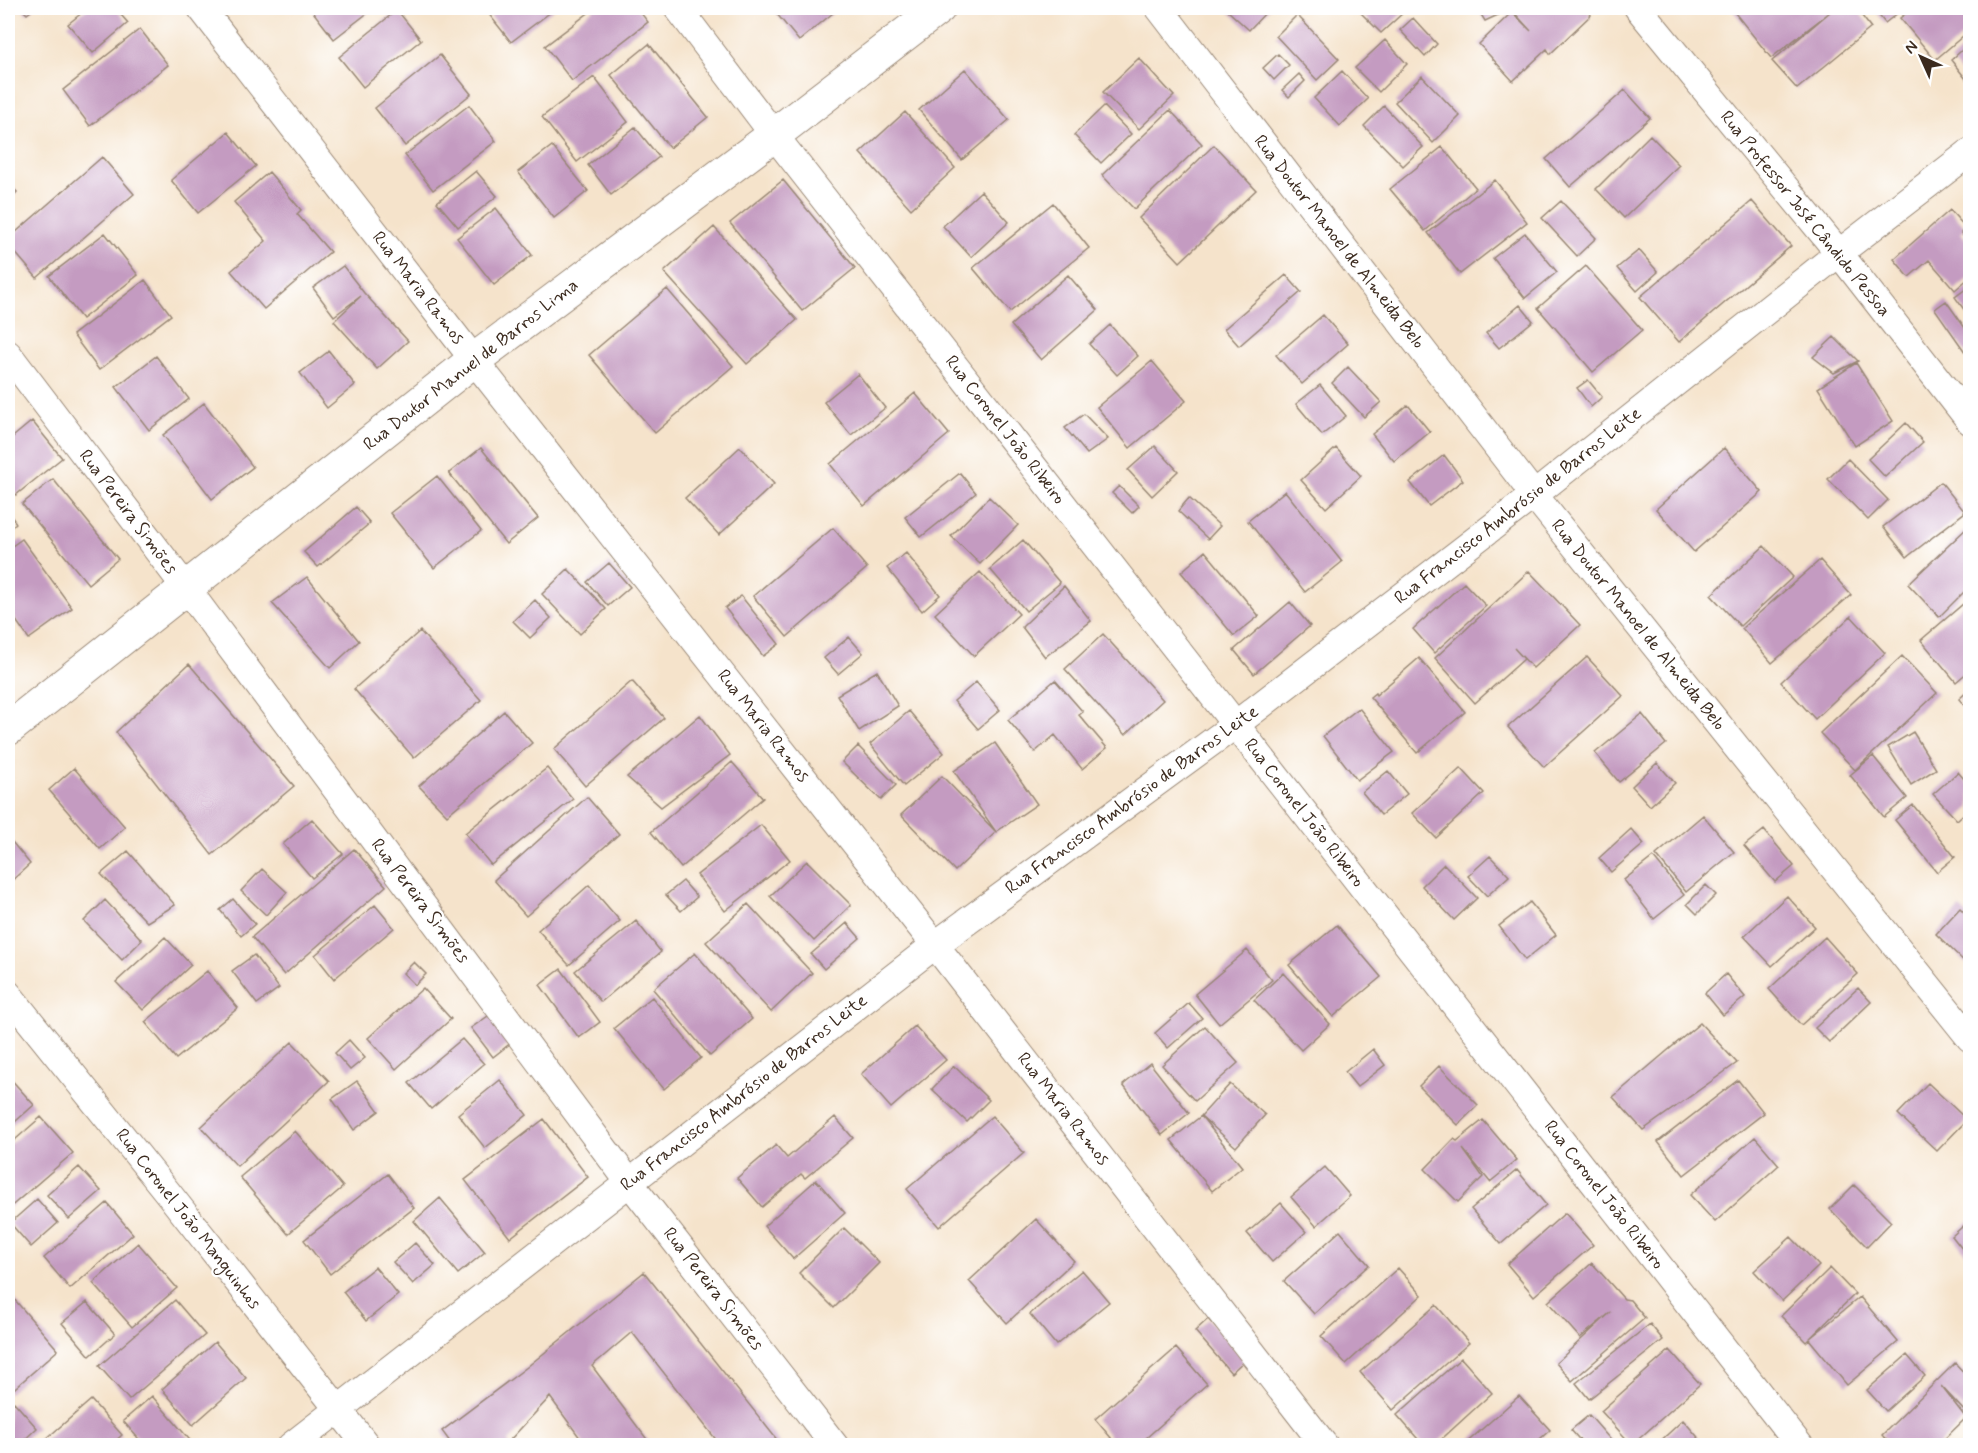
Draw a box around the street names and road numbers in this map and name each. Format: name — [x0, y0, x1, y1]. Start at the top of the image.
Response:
street label: Rua Professor José Cândido Pessoa — [1714, 106, 1896, 322]
street label: Rua Doutor Manoel de Almeida Belo — [1248, 130, 1430, 354]
street label: Rua Maria Ramos — [366, 227, 470, 349]
street label: Rua Doutor Manuel de Barros Lima — [359, 274, 583, 456]
street label: Rua Coronel João Ribeiro — [939, 351, 1071, 509]
street label: Rua Francisco Ambrósio de Barros Leite — [1389, 402, 1647, 610]
street label: Rua Pereira Simões — [73, 445, 183, 579]
street label: Rua Doutor Manoel de Almeida Belo — [1545, 514, 1731, 736]
street label: Rua Maria Ramos — [711, 665, 815, 787]
street label: Rua Francisco Ambrósio de Barros Leite — [1001, 700, 1264, 900]
street label: Rua Coronel João Ribeiro — [1238, 734, 1370, 892]
street label: Rua Pereira Simões — [365, 834, 475, 968]
street label: Rua Francisco Ambrósio de Barros Leite — [615, 989, 873, 1197]
street label: Rua Maria Ramos — [1011, 1048, 1115, 1170]
street label: Rua Coronel João Ribeiro — [1538, 1116, 1670, 1274]
street label: Rua Coronel João Manguinhos — [109, 1124, 266, 1315]
street label: Rua Pereira Simões — [657, 1222, 769, 1356]

